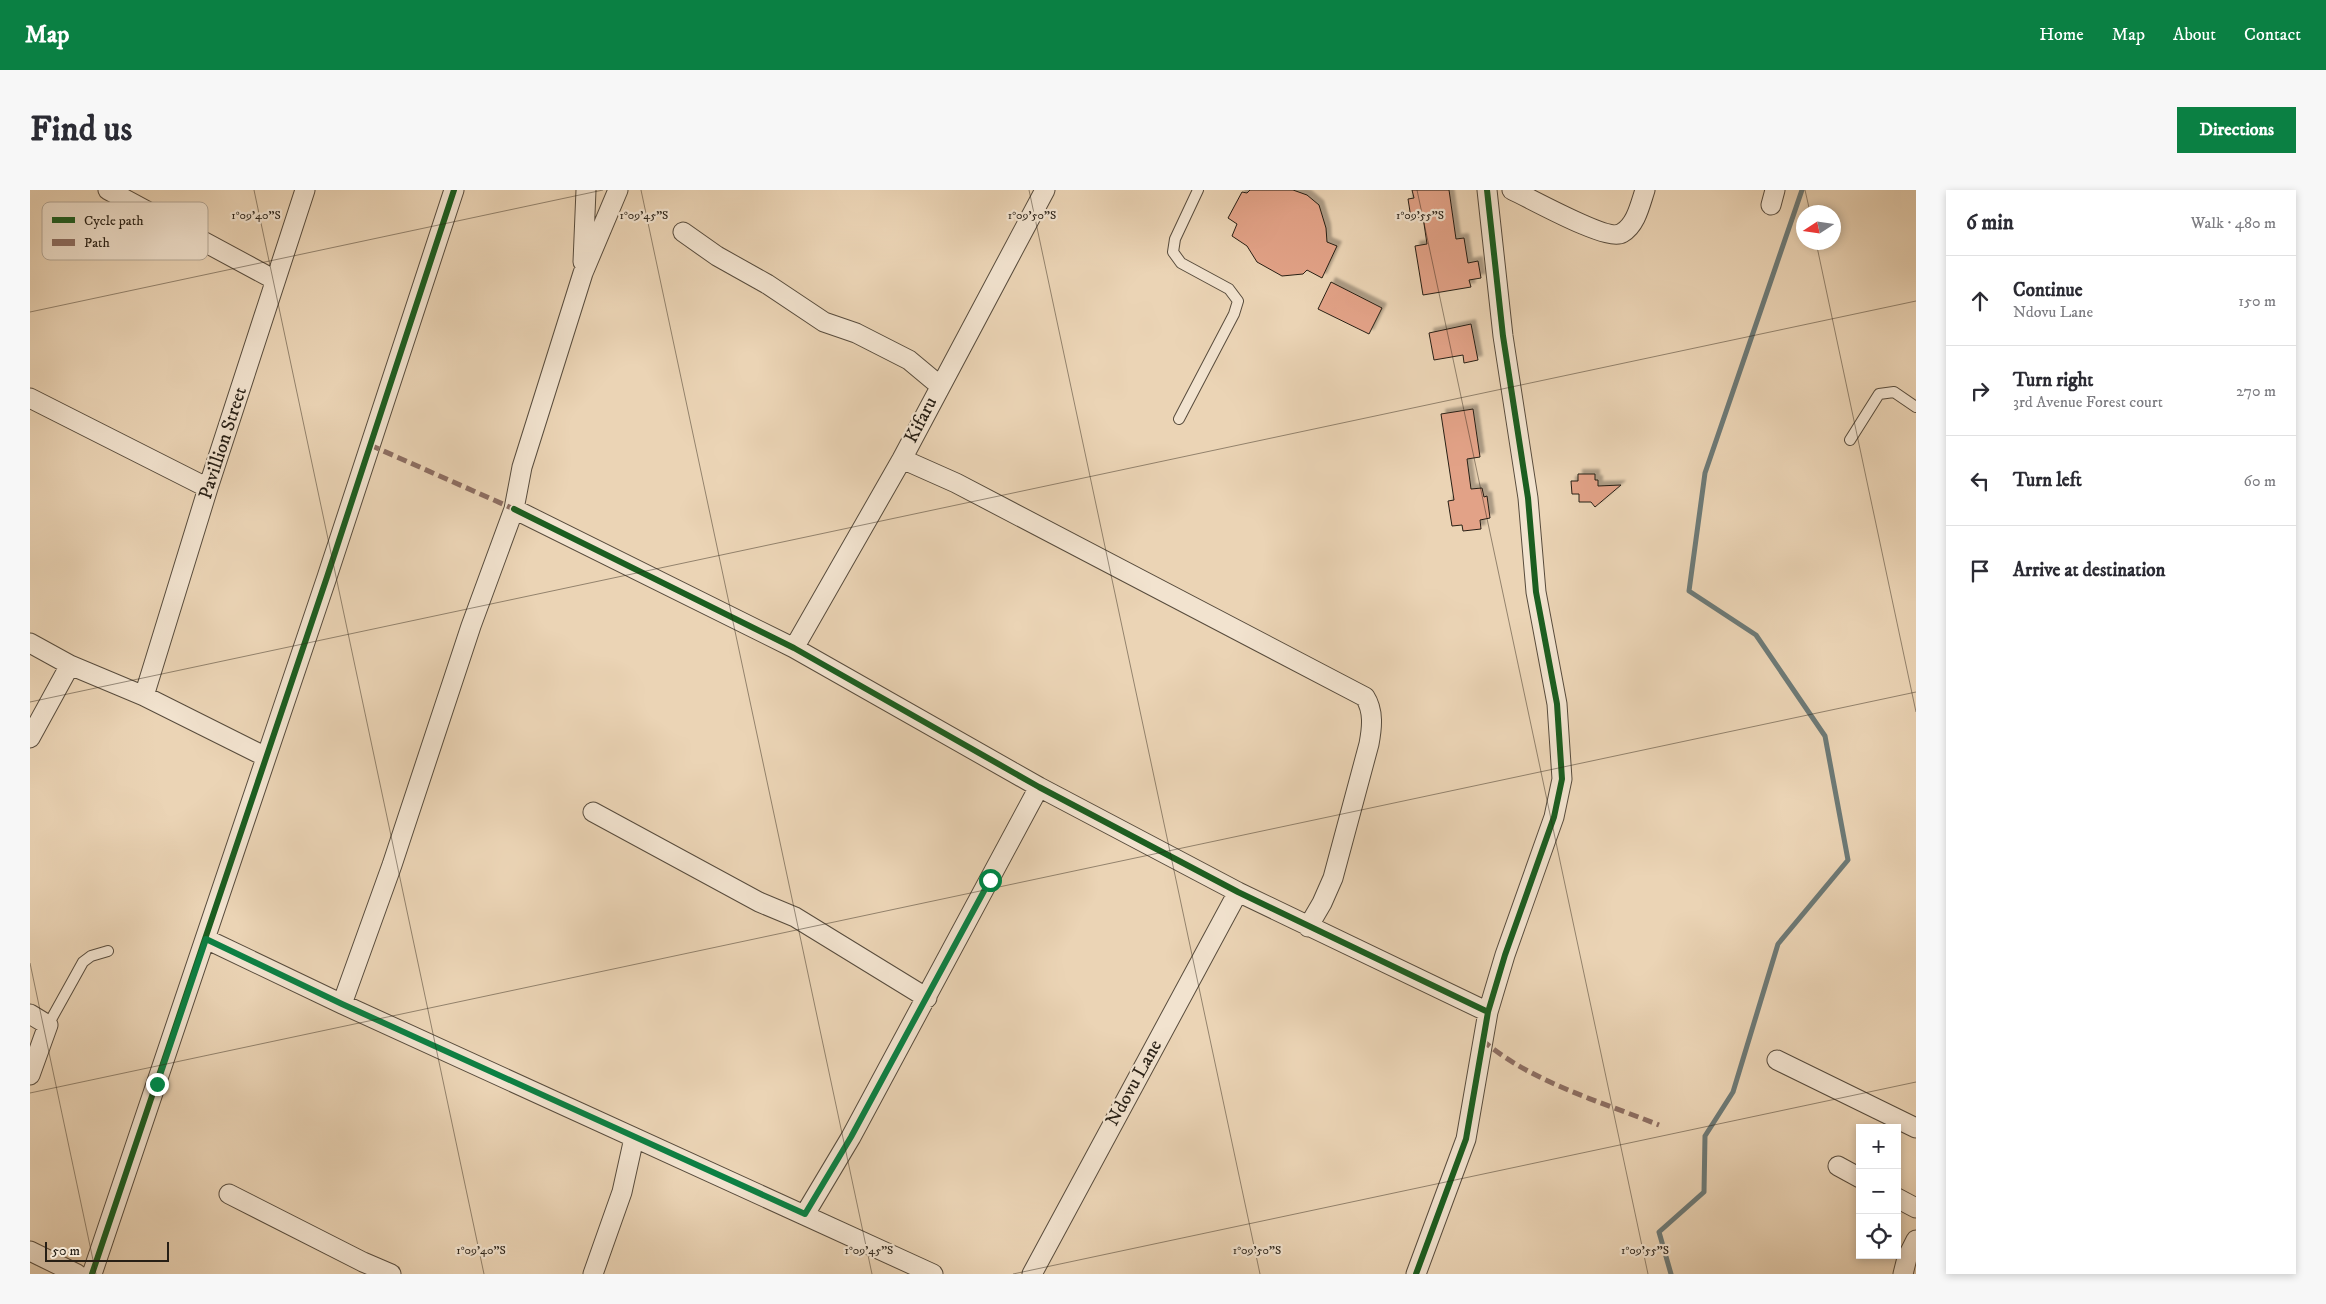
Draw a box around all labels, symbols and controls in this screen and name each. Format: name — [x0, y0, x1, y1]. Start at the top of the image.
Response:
text: Map — [25, 20, 69, 50]
text: Home — [2039, 24, 2084, 46]
text: Map — [2112, 24, 2145, 46]
text: About — [2173, 24, 2216, 46]
text: Contact — [2244, 24, 2301, 46]
button: Directions — [2177, 107, 2296, 153]
text: Find us — [30, 108, 132, 152]
legend — [42, 202, 208, 260]
north arrow — [1796, 205, 1841, 250]
text: 1°09'40"S — [231, 208, 281, 223]
text: 1°09'45"S — [620, 208, 668, 223]
text: 1°09'50"S — [1008, 208, 1056, 223]
text: 1°09'55"S — [1396, 208, 1444, 223]
text: 6 min — [1966, 210, 2014, 236]
text: Cycle path — [84, 212, 144, 230]
text: Walk · 480 m — [2191, 213, 2276, 233]
text: Path — [84, 234, 111, 252]
text: Continue — [2013, 279, 2083, 302]
icon: ahead — [1966, 287, 1994, 315]
text: 150 m — [2238, 291, 2276, 311]
text: Ndovu Lane — [2013, 302, 2093, 322]
text: Turn right — [2013, 369, 2093, 392]
icon: right — [1966, 377, 1994, 405]
text: 270 m — [2236, 381, 2276, 401]
street label: Pavillion Street — [194, 384, 252, 502]
text: 3rd Avenue Forest court — [2013, 392, 2163, 412]
street label: Kifaru — [900, 393, 942, 447]
icon: left — [1966, 467, 1994, 495]
text: Turn left — [2013, 469, 2082, 492]
text: 60 m — [2244, 471, 2276, 491]
icon: arrive — [1966, 557, 1994, 585]
text: Arrive at destination — [2013, 559, 2165, 582]
route start — [979, 869, 1002, 892]
street label: Ndovu Lane — [1101, 1036, 1167, 1130]
route end — [146, 1073, 169, 1096]
map controls — [1856, 1124, 1901, 1259]
button: + — [1856, 1124, 1901, 1169]
button: − — [1856, 1169, 1901, 1214]
button: locate — [1856, 1214, 1901, 1259]
scale bar — [45, 1239, 169, 1262]
text: 50 m — [52, 1242, 80, 1260]
text: 1°09'40"S — [456, 1243, 506, 1258]
text: 1°09'45"S — [845, 1243, 893, 1258]
text: 1°09'50"S — [1233, 1243, 1281, 1258]
text: 1°09'55"S — [1621, 1243, 1669, 1258]

